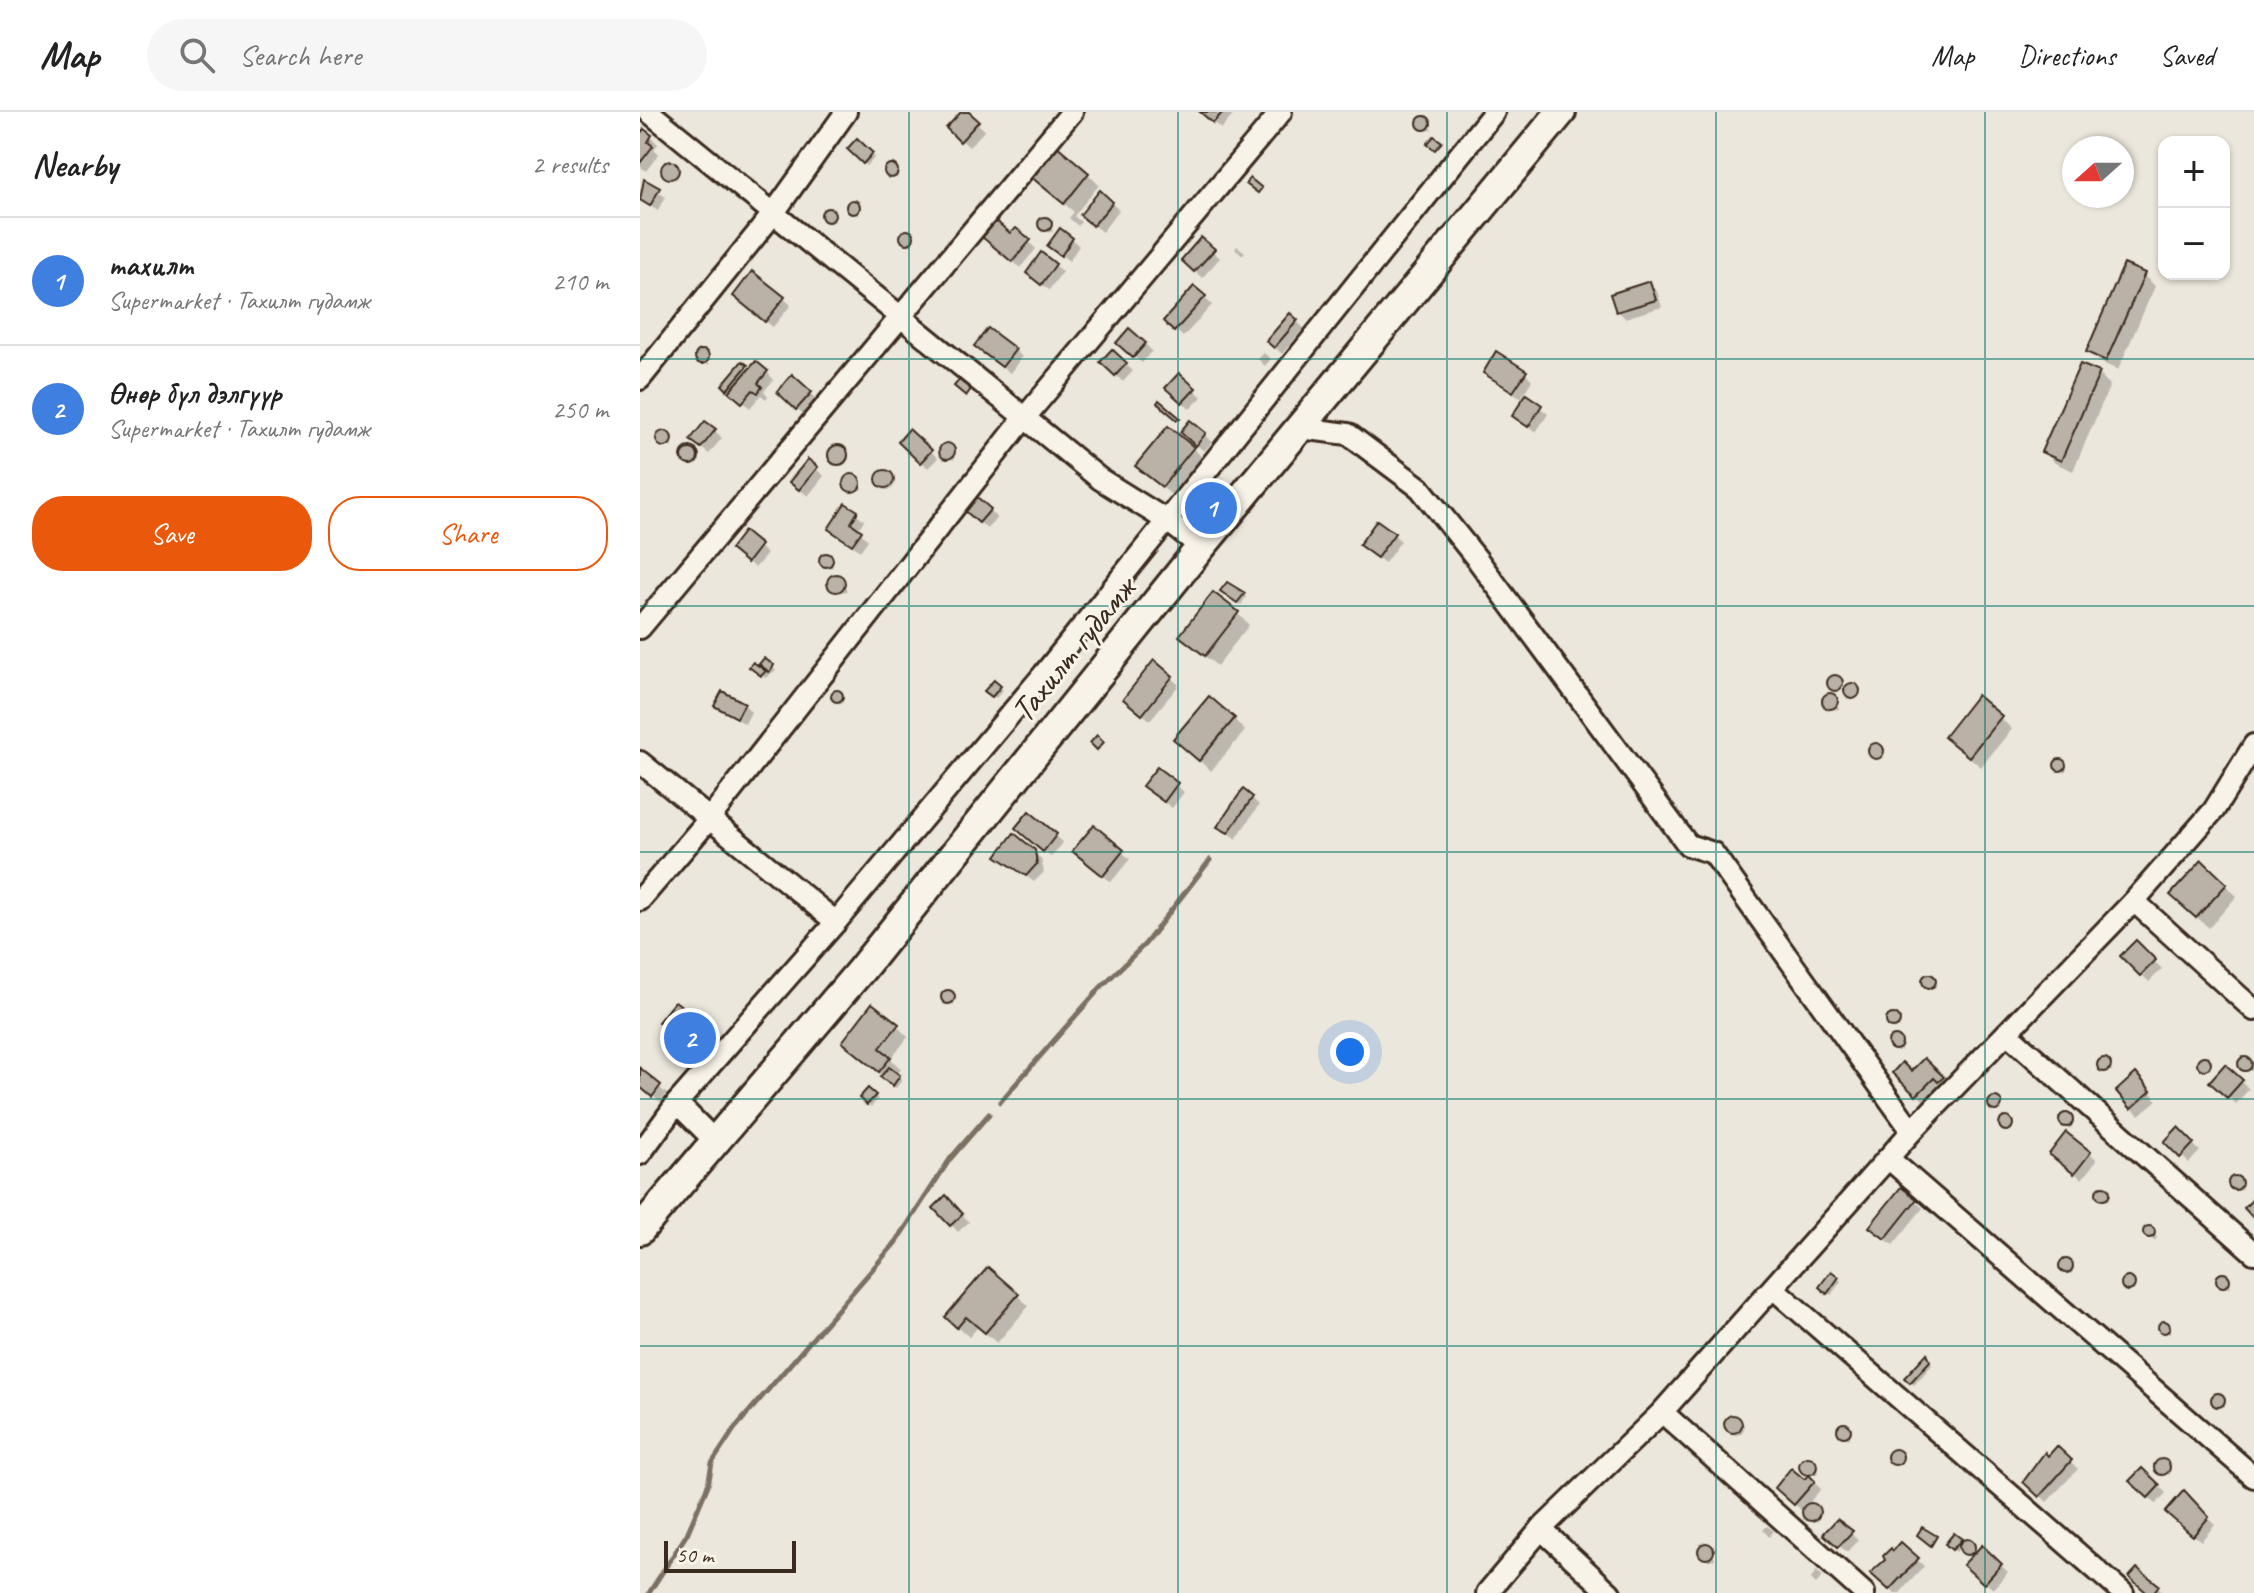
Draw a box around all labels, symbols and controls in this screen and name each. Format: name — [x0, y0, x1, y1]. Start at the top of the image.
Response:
search box — [147, 19, 707, 91]
text: Map — [40, 32, 99, 79]
icon: search — [175, 33, 219, 77]
text: Search here — [239, 36, 361, 74]
text: Map — [1931, 38, 1974, 73]
text: Directions — [2018, 38, 2116, 73]
text: Saved — [2160, 38, 2214, 73]
north arrow — [2062, 136, 2134, 208]
map controls — [2158, 136, 2230, 280]
button: + — [2158, 136, 2230, 208]
text: Nearby — [32, 143, 118, 186]
text: 2 results — [532, 148, 608, 181]
button: − — [2158, 208, 2230, 280]
text: тахилт — [108, 246, 192, 284]
text: 1 — [52, 265, 64, 298]
text: 210 m — [552, 265, 608, 298]
text: Supermarket · Тахилт гудамж — [108, 284, 370, 317]
text: Өнөр бүл дэлгүүр — [108, 374, 281, 412]
text: 2 — [52, 393, 64, 426]
text: 250 m — [552, 393, 608, 426]
text: Supermarket · Тахилт гудамж — [108, 412, 370, 445]
pin: 1 — [1185, 478, 1237, 538]
button: Save — [32, 496, 312, 571]
button: Share — [328, 496, 608, 571]
street label: Тахилт гудамж — [1001, 565, 1147, 731]
pin: 2 — [664, 1008, 716, 1068]
your location — [1330, 1032, 1370, 1072]
scale bar — [664, 1537, 796, 1573]
text: 50 m — [676, 1541, 713, 1569]

